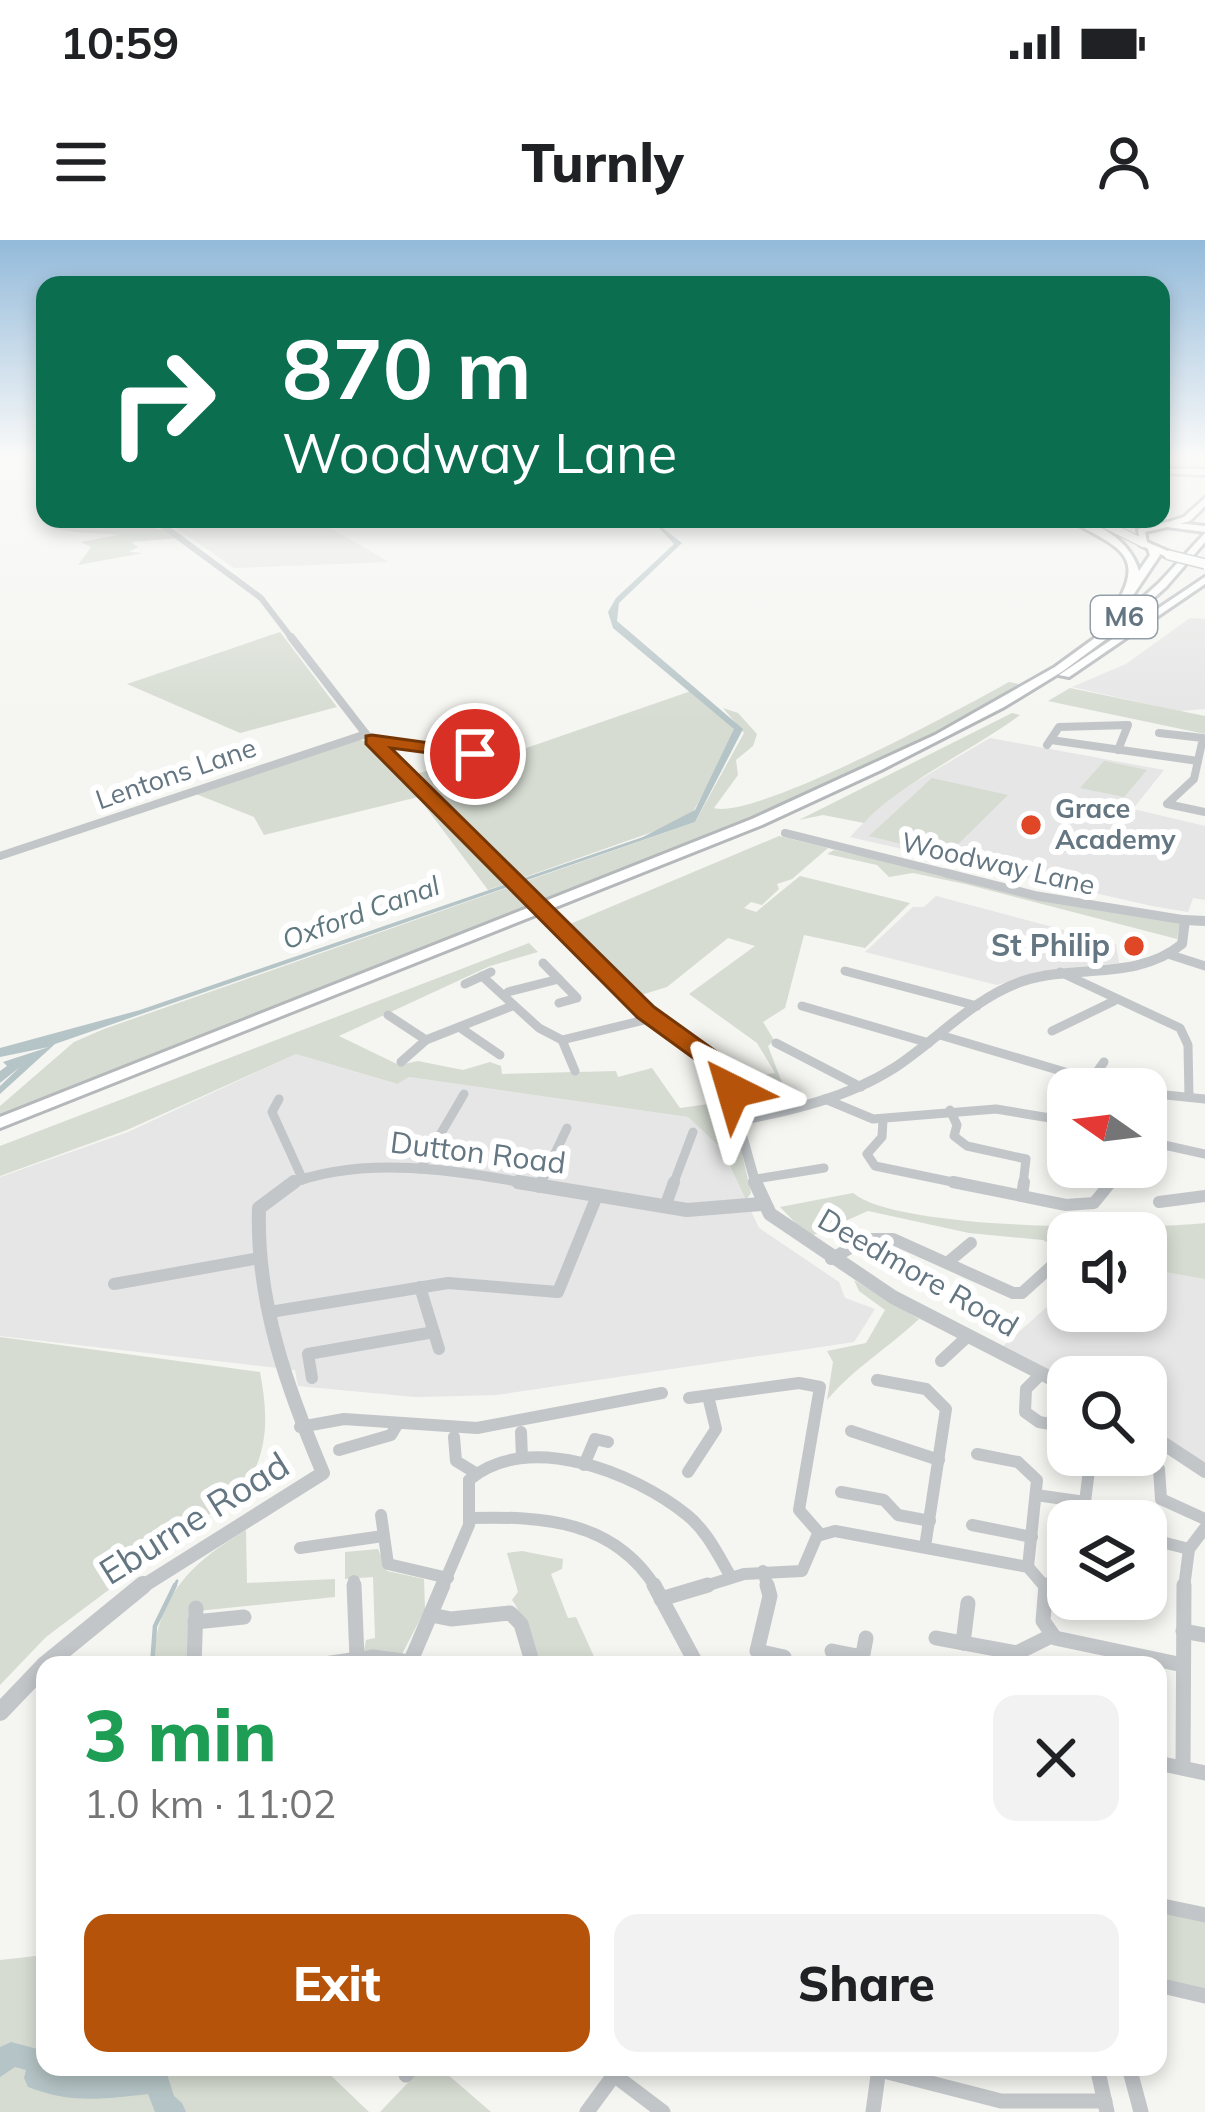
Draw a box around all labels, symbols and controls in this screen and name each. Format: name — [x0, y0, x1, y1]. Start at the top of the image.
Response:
text: 10:59 — [60, 14, 179, 70]
text: Turnly — [521, 128, 684, 196]
icon: menu — [48, 129, 114, 195]
icon: person — [1091, 129, 1157, 195]
text: 870 m — [282, 315, 532, 420]
icon: right — [84, 324, 240, 480]
text: Woodway Lane — [282, 419, 677, 487]
road number: M6 — [1091, 596, 1157, 638]
pin — [424, 703, 526, 805]
icon: arrive — [442, 721, 508, 787]
street label: Lentons Lane — [91, 730, 260, 816]
place label: Grace Academy — [1055, 791, 1176, 856]
marker: Grace Academy — [1018, 812, 1044, 838]
street label: Woodway Lane — [898, 824, 1098, 902]
water label: Oxford Canal — [277, 868, 445, 956]
place label: St Philip — [991, 926, 1110, 964]
marker: St Philip — [1121, 933, 1147, 959]
position arrow — [670, 1028, 796, 1154]
north arrow — [1047, 1068, 1167, 1188]
map controls — [1047, 1068, 1167, 1620]
street label: Dutton Road — [388, 1122, 568, 1182]
street label: Deedmore Road — [812, 1199, 1025, 1345]
button: sound — [1047, 1212, 1167, 1332]
button: search — [1047, 1356, 1167, 1476]
street label: Eburne Road — [91, 1442, 297, 1594]
button: layers — [1047, 1500, 1167, 1620]
text: 3 min — [84, 1689, 277, 1779]
button: close — [993, 1695, 1119, 1821]
text: 1.0 km · 11:02 — [84, 1779, 336, 1828]
button: Exit — [84, 1914, 590, 2052]
button: Share — [614, 1914, 1119, 2052]

